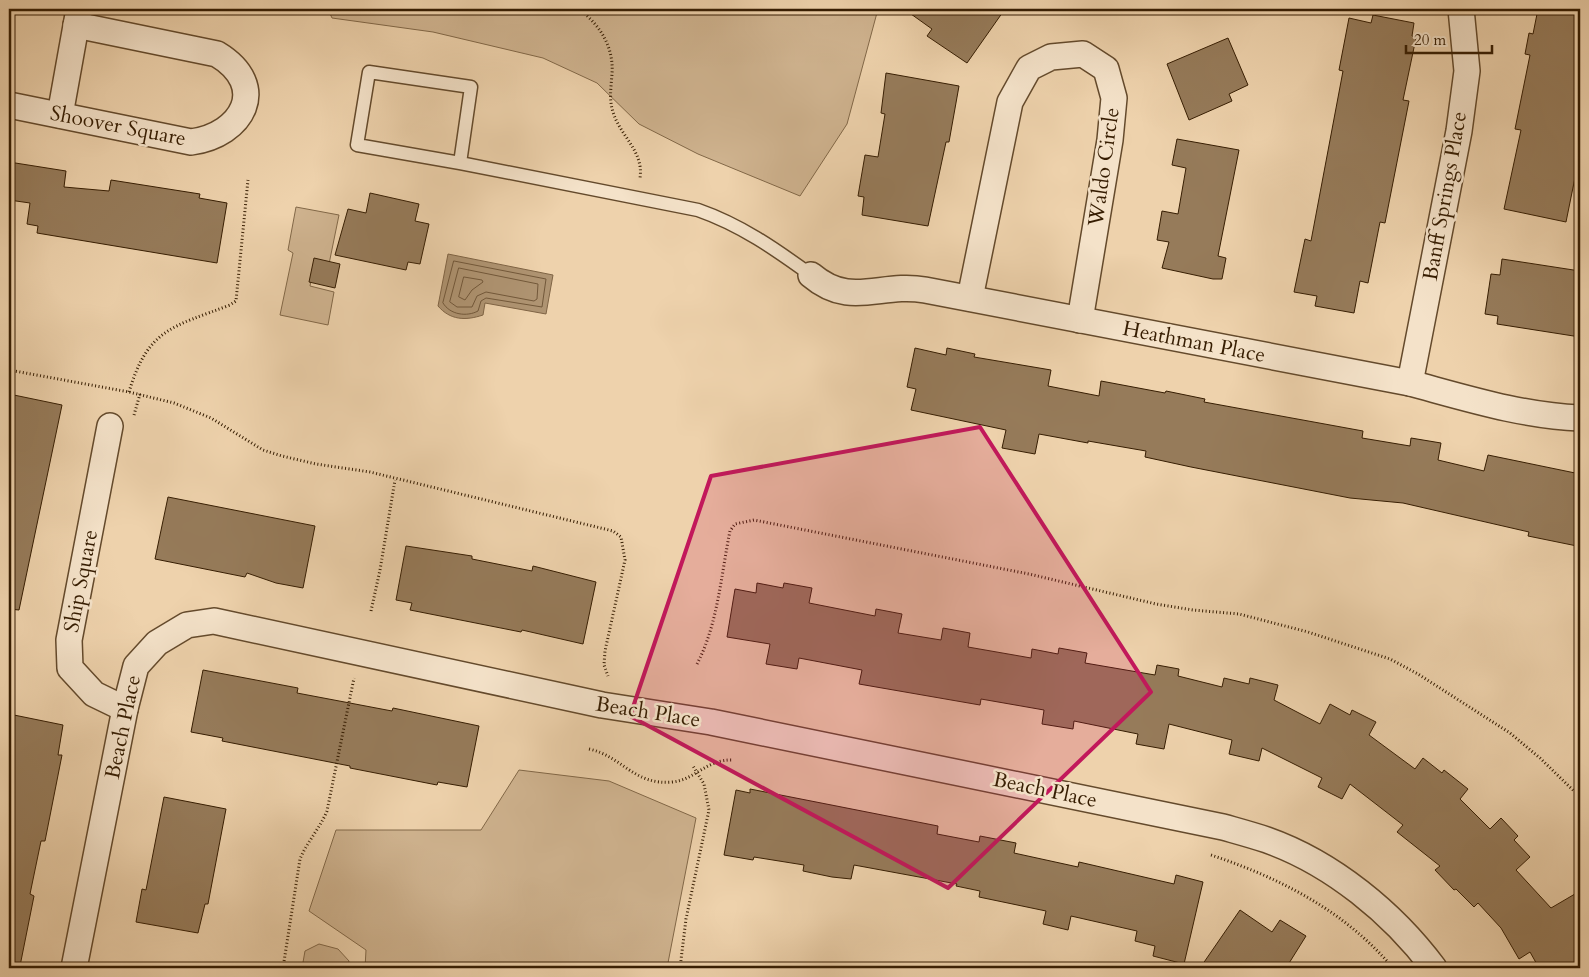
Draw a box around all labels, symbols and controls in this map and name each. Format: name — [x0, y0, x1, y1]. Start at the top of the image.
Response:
scale bar — [1406, 22, 1493, 54]
text: 20 m — [1414, 30, 1446, 50]
street label: Shoover Square — [48, 99, 188, 153]
street label: Waldo Circle — [1081, 106, 1127, 229]
street label: Banff Springs Place — [1416, 109, 1474, 283]
street label: Heathman Place — [1120, 314, 1268, 370]
street label: Ship Square — [57, 527, 105, 635]
street label: Beach Place — [98, 672, 148, 782]
street label: Beach Place — [594, 689, 702, 735]
street label: Beach Place — [990, 765, 1100, 815]

